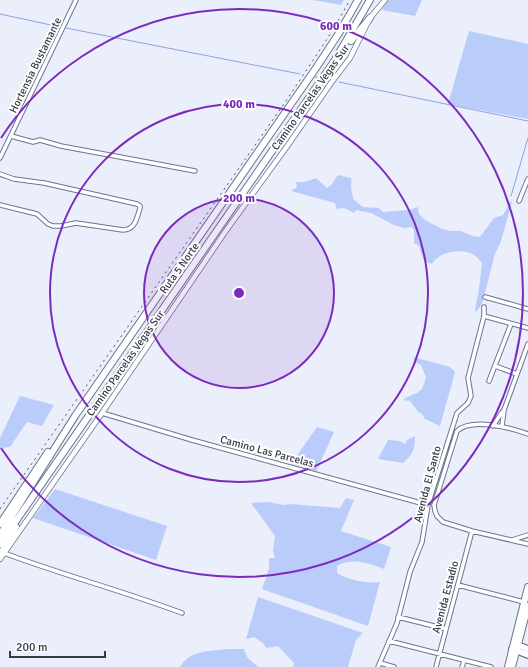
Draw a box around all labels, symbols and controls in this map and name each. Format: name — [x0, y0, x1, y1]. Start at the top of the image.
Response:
street label: Hortensia Bustamante — [7, 15, 64, 115]
text: 600 m — [320, 19, 352, 34]
street label: Camino Parcelas Vegas Sur — [269, 42, 352, 153]
text: 400 m — [223, 97, 255, 112]
text: 200 m — [223, 191, 255, 206]
street label: Ruta 5 Norte — [157, 240, 202, 296]
centre of rings — [232, 286, 246, 300]
street label: Camino Parcelas Vegas Sur — [84, 308, 167, 419]
street label: Camino Las Parcelas — [219, 433, 315, 470]
street label: Avenida El Santo — [411, 444, 444, 524]
street label: Avenida Estadio — [430, 559, 461, 635]
scale bar — [10, 633, 105, 659]
text: 200 m — [16, 640, 48, 655]

